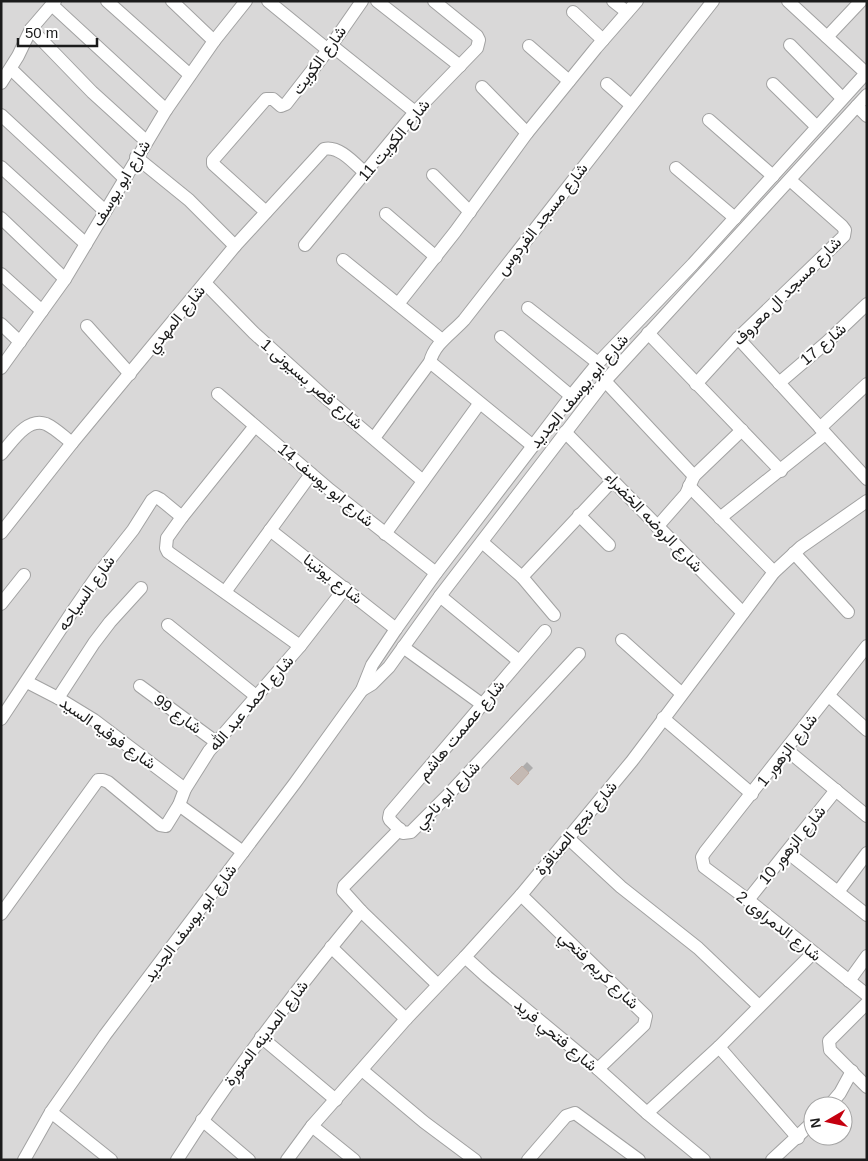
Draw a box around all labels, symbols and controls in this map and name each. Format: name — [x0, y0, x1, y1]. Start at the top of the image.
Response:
scale bar — [18, 15, 96, 47]
street label: شارع الكويت — [289, 23, 352, 99]
text: 50 m — [25, 24, 58, 41]
street label: شارع الكويت 11 — [355, 96, 435, 186]
street label: شارع ابو يوسف — [89, 137, 156, 231]
street label: شارع مسجد الفردوس — [493, 160, 593, 280]
street label: شارع مسجد ال معروف — [730, 234, 847, 351]
street label: شارع المهدي — [144, 282, 212, 359]
street label: شارع 17 — [797, 320, 851, 371]
street label: شارع ابو يوسف الجديد — [527, 331, 634, 453]
street label: شارع قصر بسيونى 1 — [256, 335, 366, 435]
street label: شارع ابو يوسف 14 — [273, 440, 377, 532]
street label: شارع الروضه الخضراء — [600, 468, 706, 578]
street label: شارع يوتينا — [298, 551, 366, 610]
street label: شارع السياحه — [54, 552, 121, 635]
street label: شارع احمد عبد الله — [204, 651, 299, 756]
street label: شارع عصمت هاشم — [414, 677, 510, 785]
street label: شارع 99 — [149, 691, 205, 739]
street label: شارع فوقيه السيد — [55, 694, 159, 775]
street label: شارع الزهور 1 — [754, 711, 823, 791]
street label: شارع ابو ناجي — [411, 758, 487, 835]
street label: شارع نجع الصناقرة — [532, 778, 623, 880]
street label: شارع الزهور 10 — [755, 802, 831, 889]
street label: شارع ابو يوسف الجديد — [140, 861, 242, 987]
street label: شارع الدمراوى 2 — [732, 888, 825, 967]
street label: شارع كريم فتحي — [552, 928, 642, 1016]
street label: شارع المدينه المنورة — [221, 977, 314, 1091]
street label: شارع فتحي فريد — [508, 996, 601, 1078]
north arrow — [803, 1096, 853, 1146]
text: N — [806, 1117, 824, 1129]

